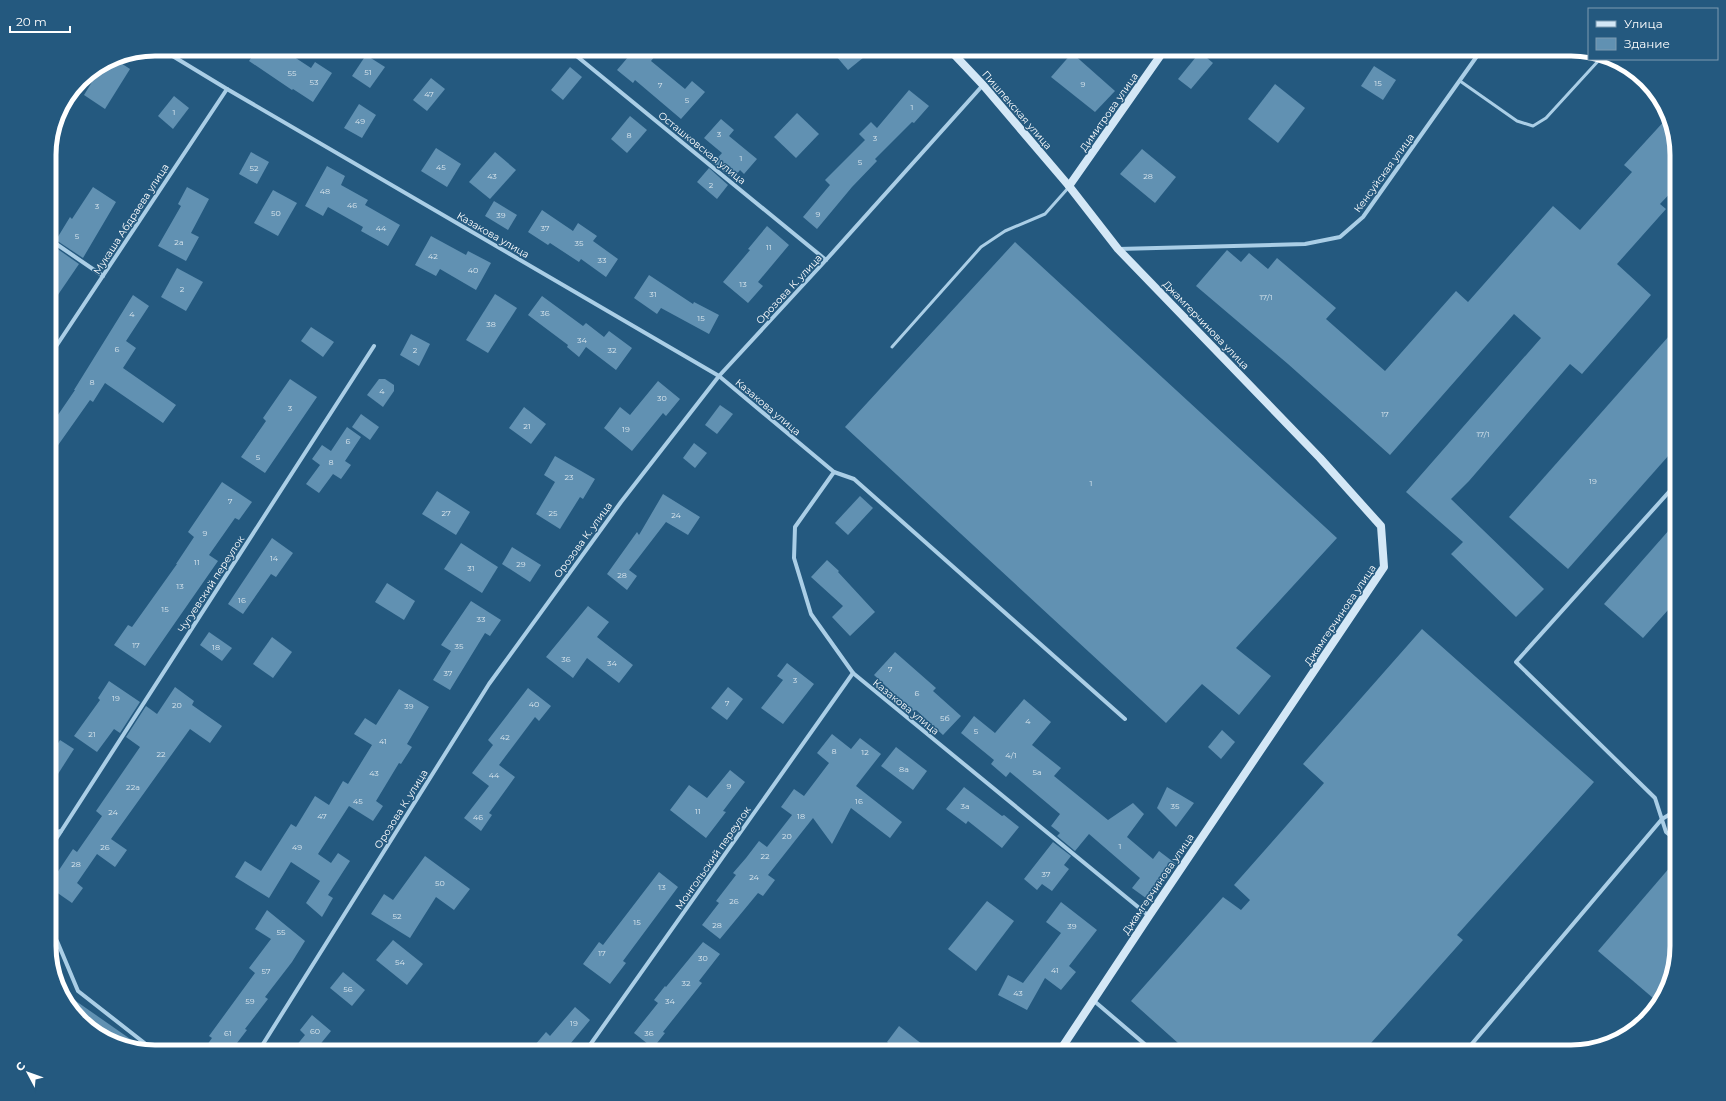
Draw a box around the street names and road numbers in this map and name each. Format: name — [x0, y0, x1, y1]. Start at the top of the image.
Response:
street label: Пишпекская улица — [979, 68, 1055, 152]
street label: Димитрова улица — [1077, 70, 1141, 154]
street label: Осташковская улица — [656, 109, 748, 187]
street label: Кенсуйская улица — [1351, 131, 1417, 215]
street label: Мукаша Абдраева улица — [90, 161, 172, 277]
street label: Казакова улица — [454, 209, 532, 261]
street label: Орозова К. улица — [753, 251, 825, 327]
street label: Джамгерчинова улица — [1160, 278, 1252, 372]
street label: Казакова улица — [733, 376, 803, 438]
street label: Орозова К. улица — [551, 499, 615, 581]
street label: Чугуевский переулок — [175, 533, 247, 635]
street label: Джамгерчинова улица — [1301, 562, 1379, 668]
street label: Казакова улица — [870, 676, 942, 738]
street label: Орозова К. улица — [371, 767, 431, 851]
street label: Монгольский переулок — [672, 804, 754, 912]
street label: Джамгерчинова улица — [1119, 831, 1197, 937]

